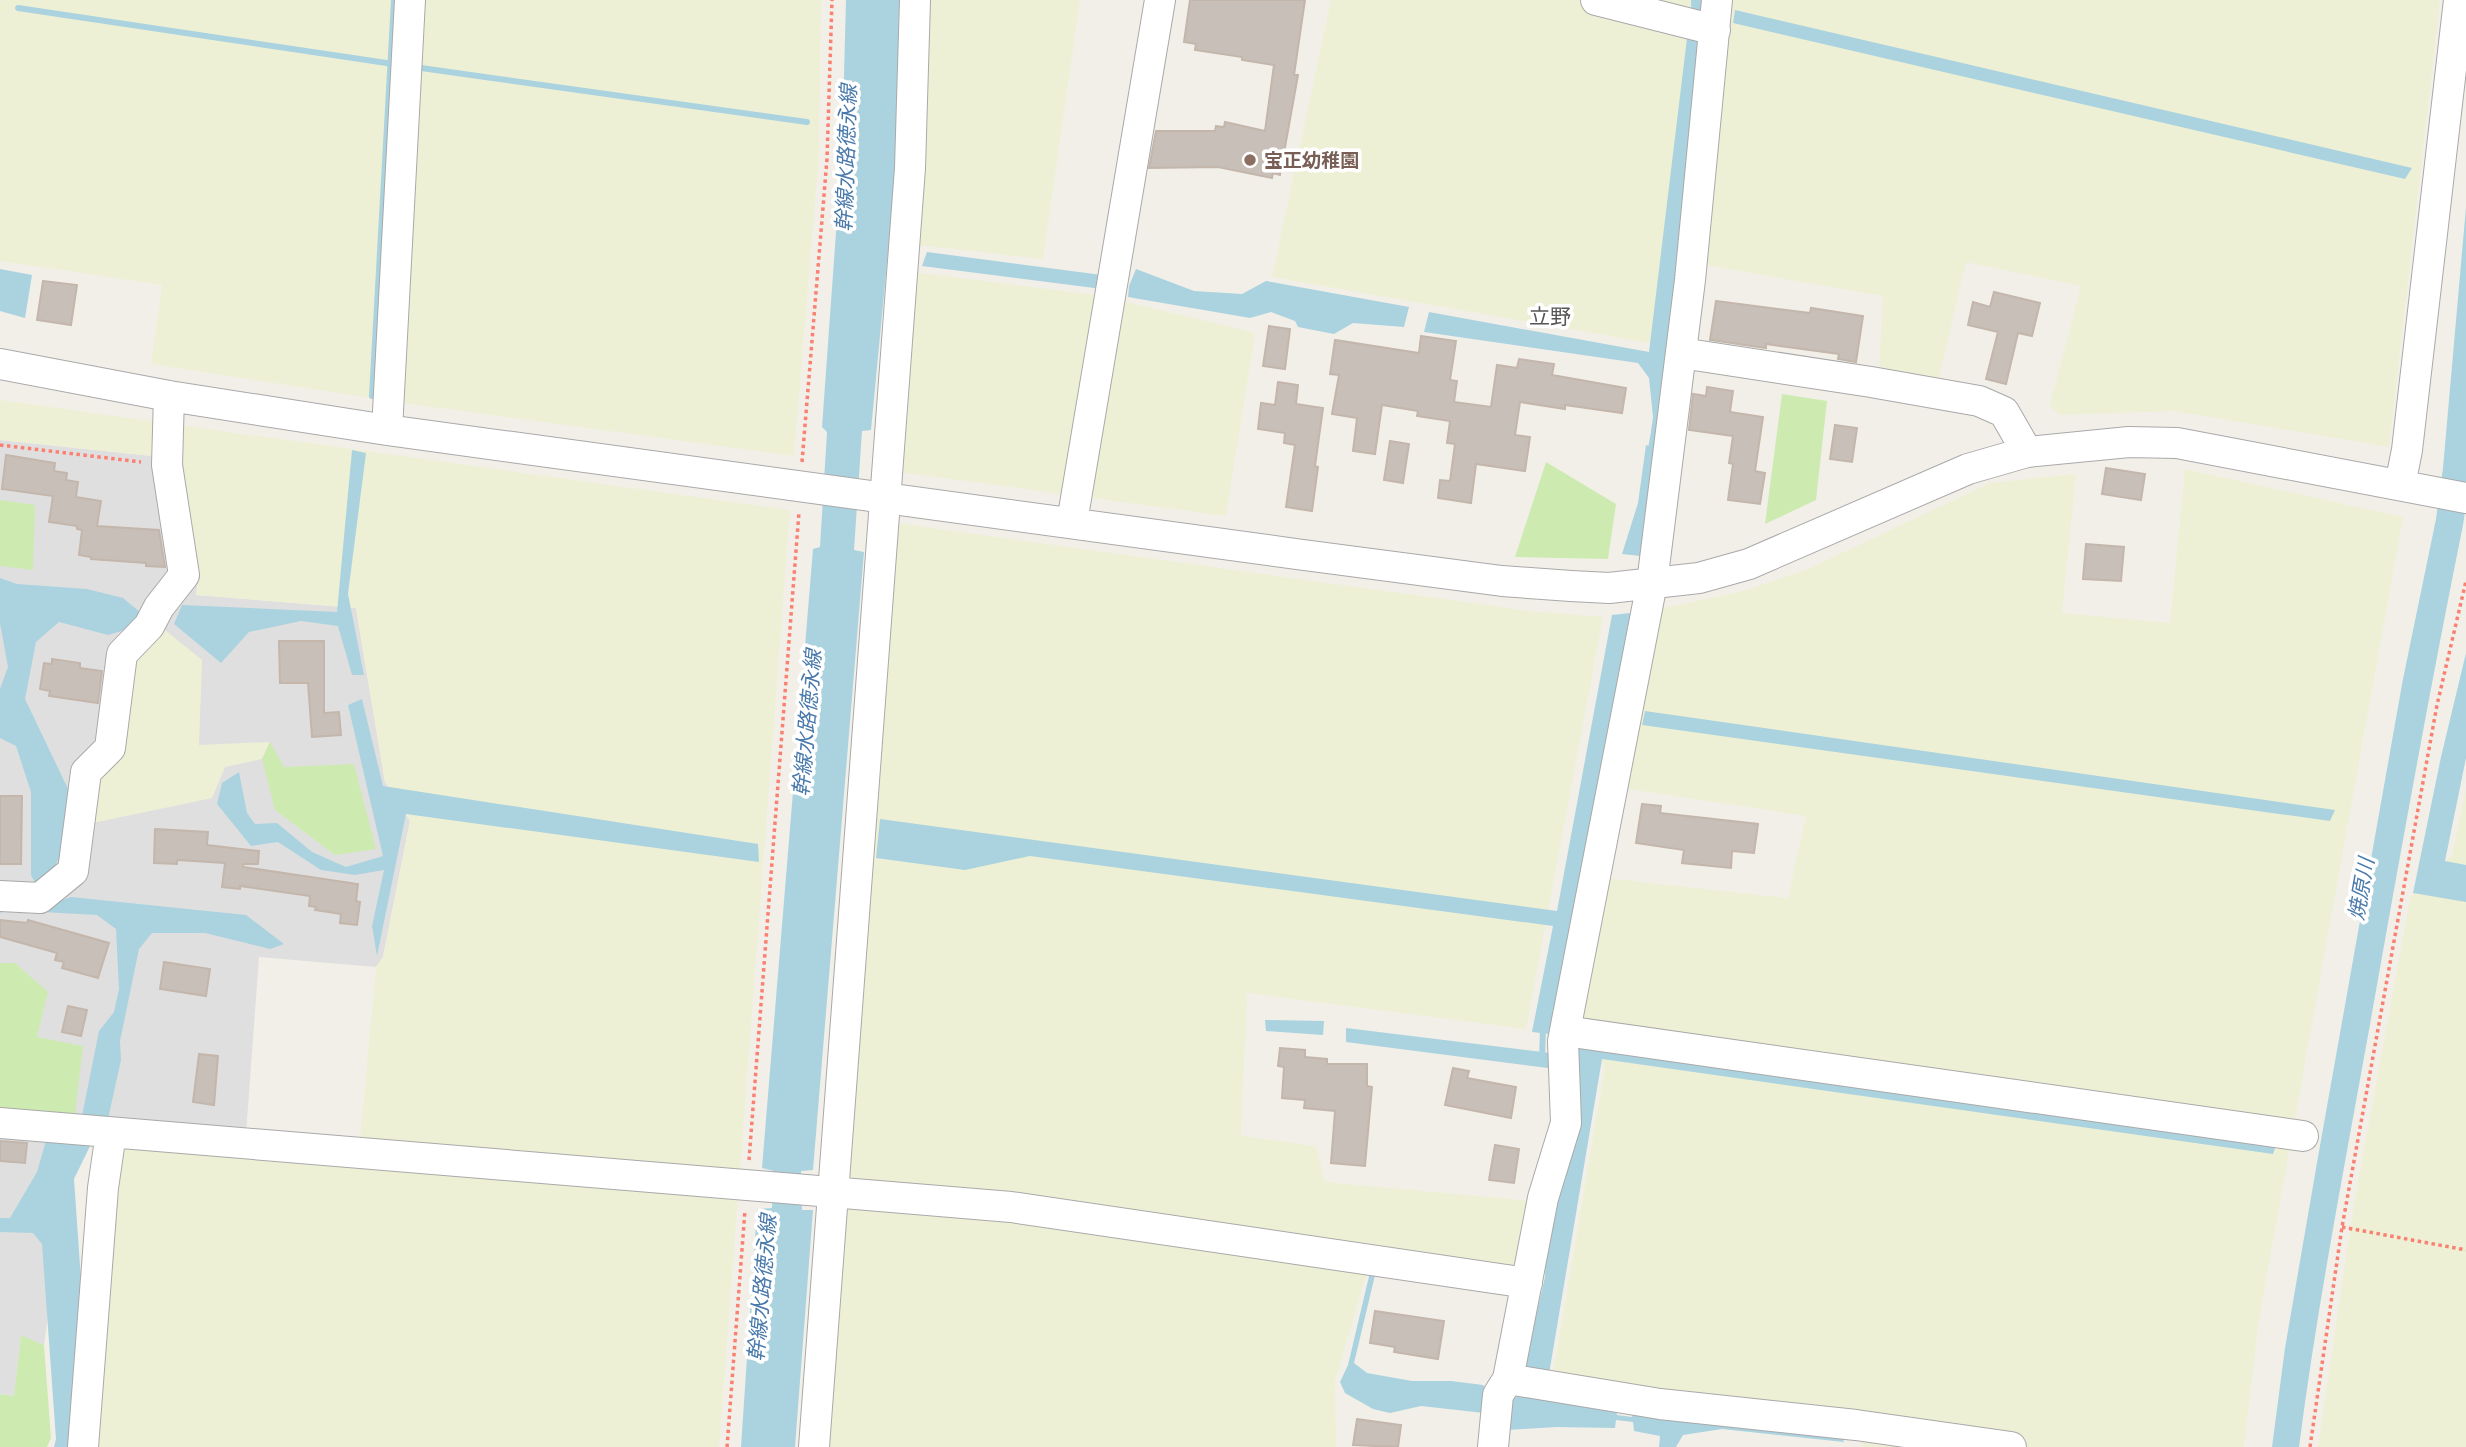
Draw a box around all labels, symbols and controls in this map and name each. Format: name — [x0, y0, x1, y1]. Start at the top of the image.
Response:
water label: 幹線水路徳永線 — [830, 81, 862, 232]
place label: 宝正幼稚園 — [1264, 148, 1359, 172]
marker: 宝正幼稚園 — [1242, 152, 1258, 168]
district label: 立野 — [1529, 303, 1571, 330]
water label: 幹線水路徳永線 — [787, 646, 827, 797]
water label: 焼原川 — [2342, 854, 2380, 922]
water label: 幹線水路徳永線 — [742, 1211, 782, 1362]

